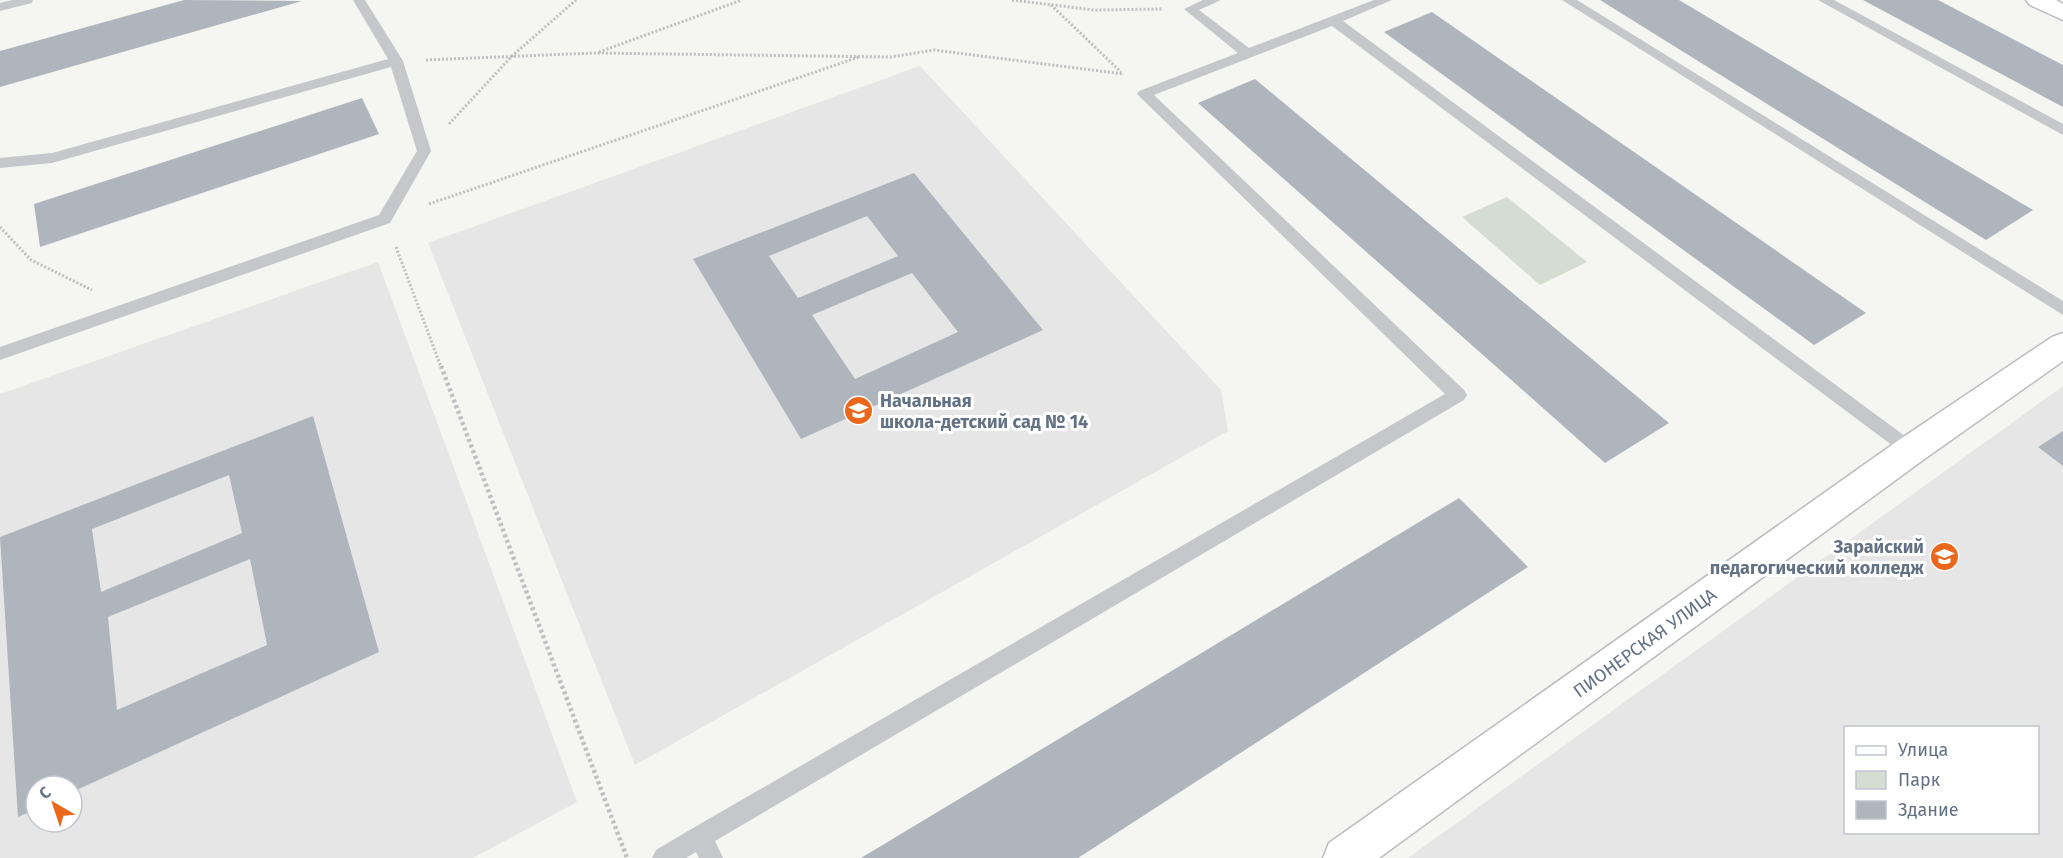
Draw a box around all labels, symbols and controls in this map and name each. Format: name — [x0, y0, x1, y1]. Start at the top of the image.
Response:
place label: Начальная школа-детский сад № 14 — [880, 390, 1088, 433]
school or university icon: Начальная школа-детский сад № 14 — [843, 395, 875, 427]
place label: Зарайский педагогический колледж — [1710, 536, 1924, 579]
school or university icon: Зарайский педагогический колледж — [1929, 541, 1961, 573]
street label: ПИОНЕРСКАЯ УЛИЦА — [1569, 583, 1721, 702]
legend — [1844, 726, 2039, 834]
text: Улица — [1898, 739, 1948, 761]
text: Парк — [1898, 769, 1941, 791]
north arrow — [24, 774, 84, 834]
text: С — [35, 782, 55, 803]
text: Здание — [1898, 799, 1959, 821]

